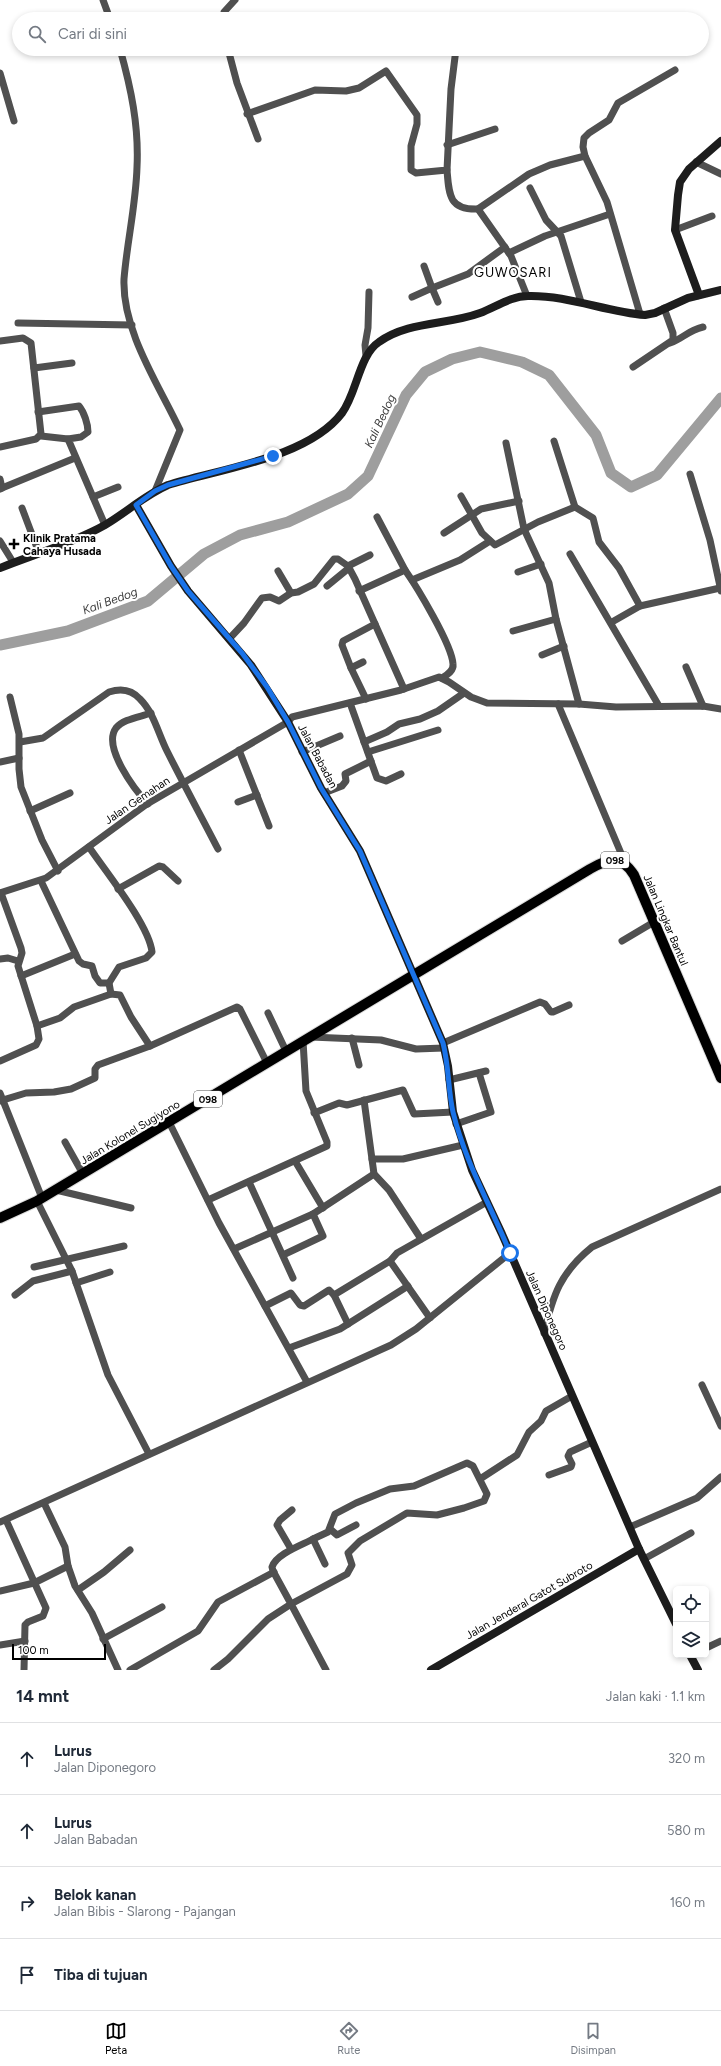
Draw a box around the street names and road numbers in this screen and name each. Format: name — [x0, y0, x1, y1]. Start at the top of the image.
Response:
street label: Jalan Babadan — [295, 722, 340, 791]
street label: Jalan Gemahan — [102, 774, 172, 827]
road number: 098 — [601, 852, 629, 868]
street label: Jalan Lingkar Bantul — [641, 873, 691, 968]
road number: 098 — [194, 1091, 222, 1107]
street label: Jalan Kolonel Sugiyono — [78, 1098, 182, 1167]
street label: Jalan Diponegoro — [523, 1268, 570, 1352]
street label: Jalan Jenderal Gatot Subroto — [464, 1559, 595, 1642]

